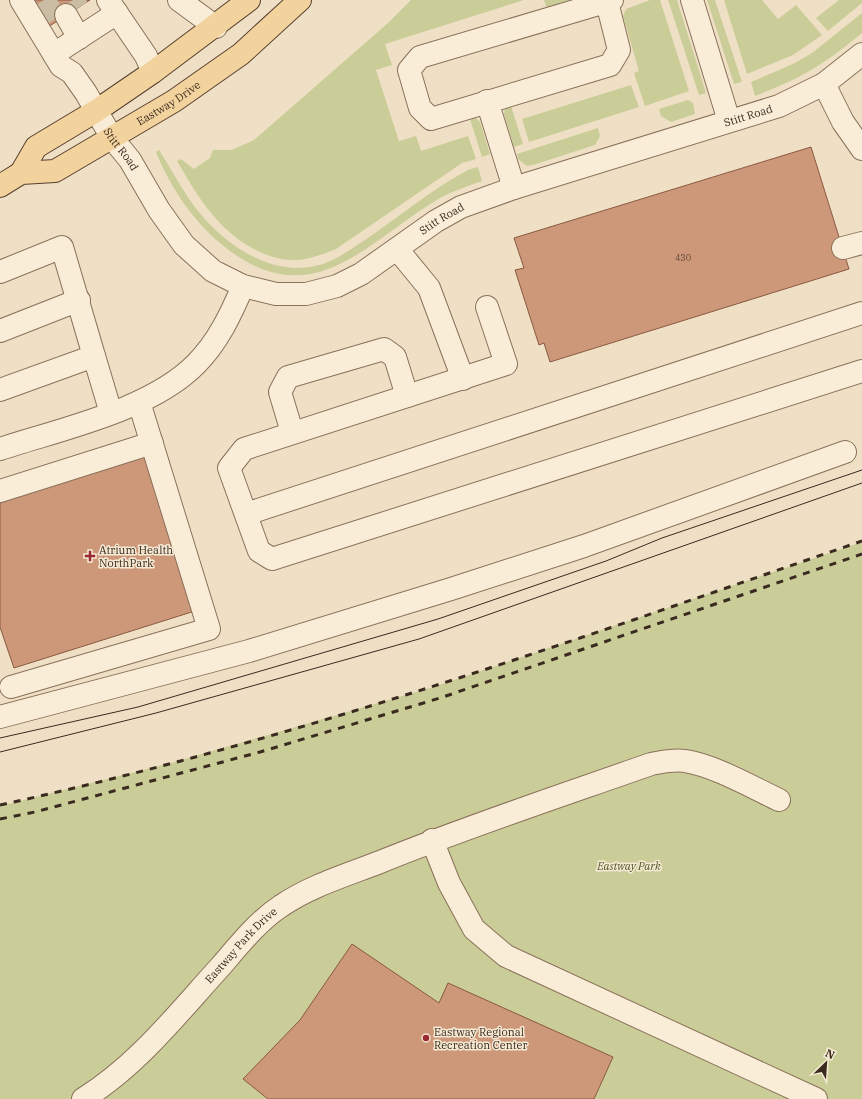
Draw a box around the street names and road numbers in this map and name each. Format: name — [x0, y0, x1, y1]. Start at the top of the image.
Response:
street label: Eastway Drive — [134, 78, 203, 128]
street label: Stitt Road — [722, 101, 775, 130]
street label: Stitt Road — [101, 125, 142, 173]
street label: Stitt Road — [416, 200, 467, 238]
street label: Eastway Park Drive — [202, 904, 280, 986]

